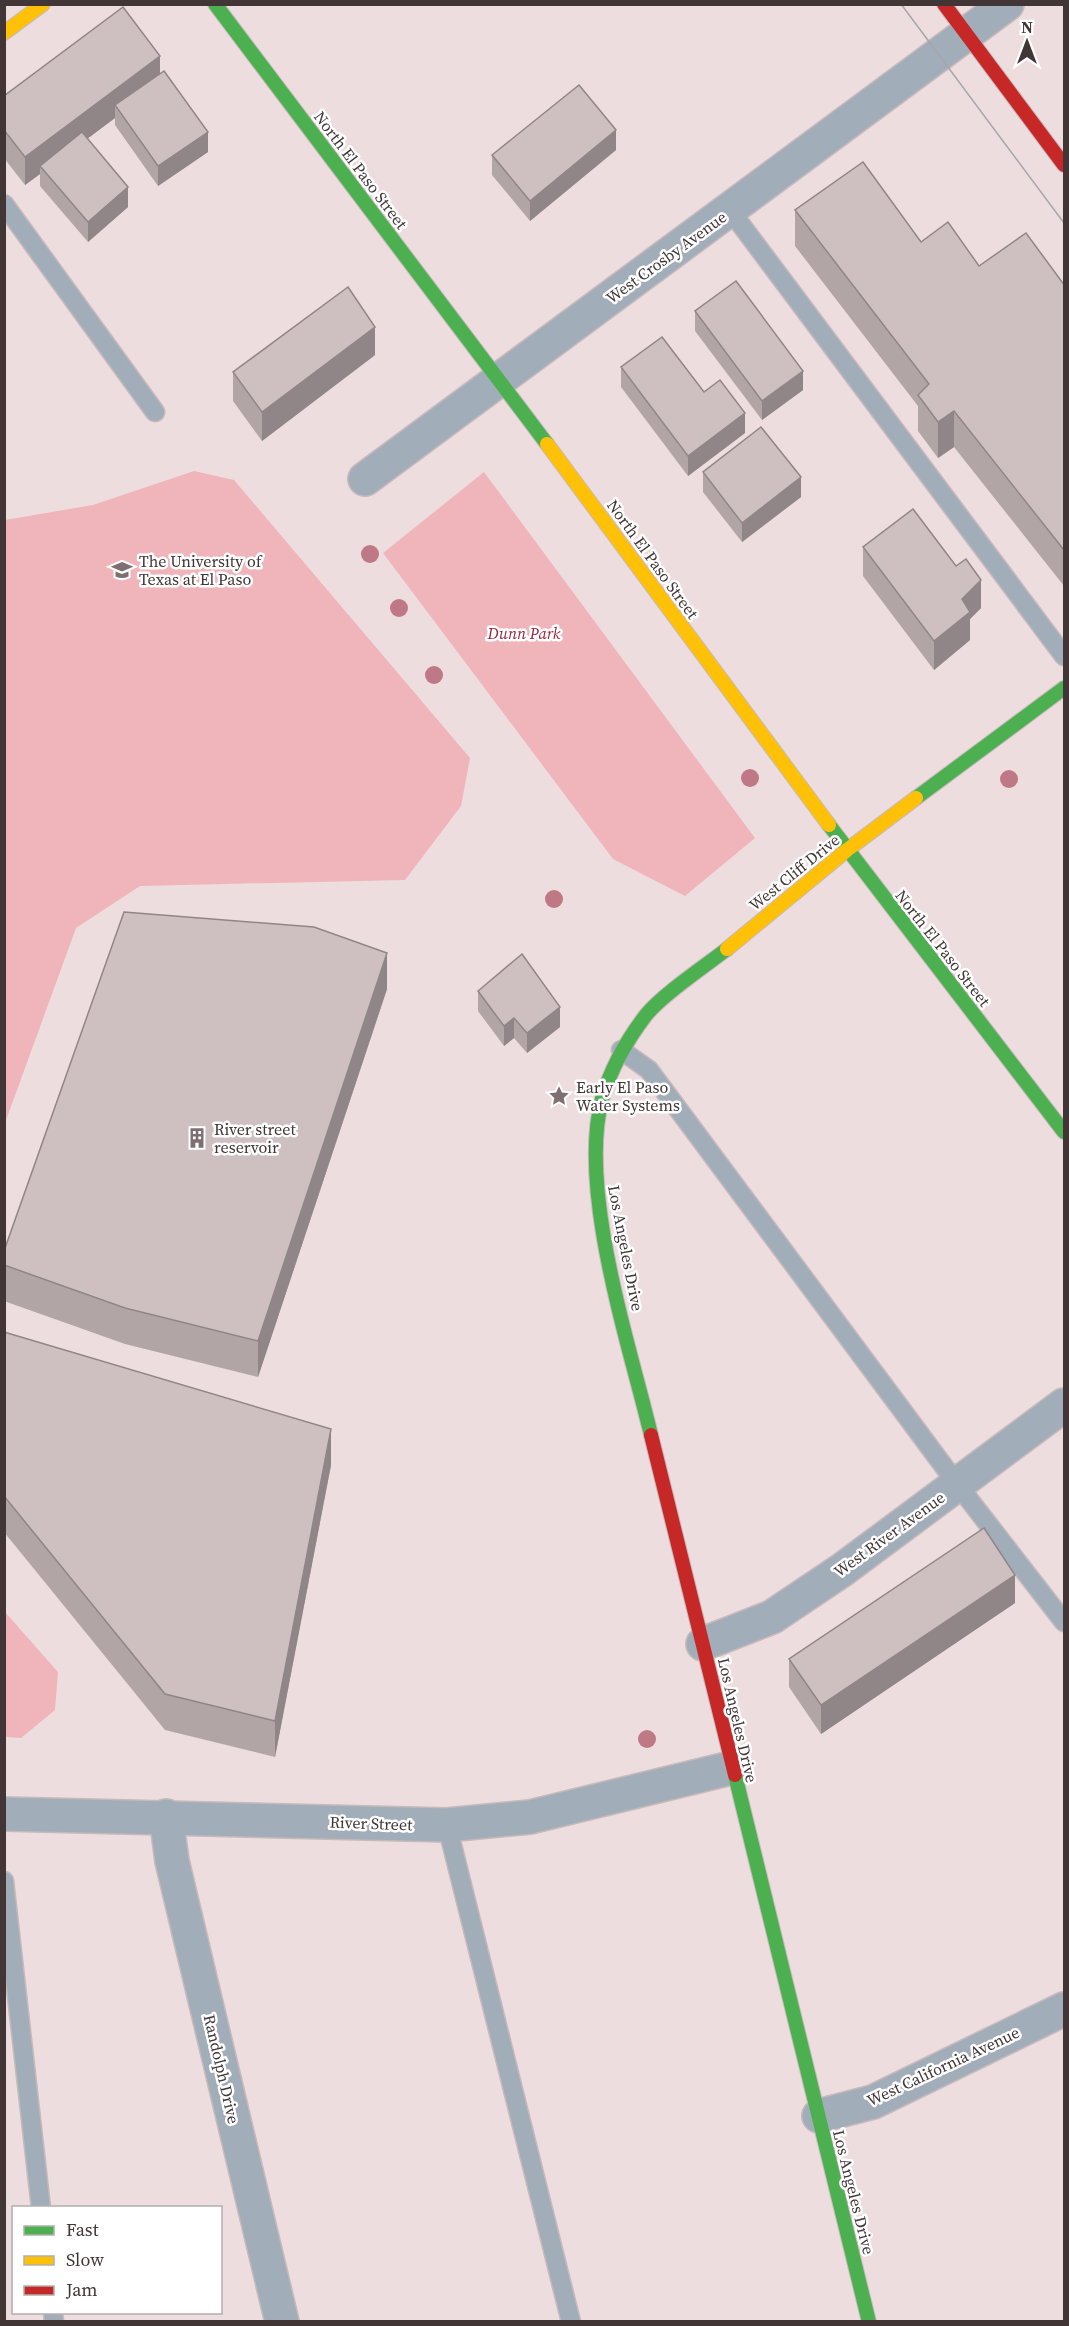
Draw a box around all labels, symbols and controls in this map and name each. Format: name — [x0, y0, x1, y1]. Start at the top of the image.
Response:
north arrow — [997, 12, 1057, 72]
text: N — [1021, 16, 1033, 38]
street label: North El Paso Street — [309, 106, 413, 234]
street label: West Crosby Avenue — [601, 206, 731, 308]
street label: North El Paso Street — [602, 495, 704, 624]
place label: The University of Texas at El Paso — [139, 550, 263, 590]
school or university icon: The University of Texas at El Paso — [110, 558, 134, 582]
park label: Dunn Park — [487, 622, 561, 644]
street label: West Cliff Drive — [744, 829, 844, 915]
street label: North El Paso Street — [890, 885, 996, 1012]
place label: Early El Paso Water Systems — [576, 1076, 680, 1116]
place icon: Early El Paso Water Systems — [547, 1084, 571, 1108]
place label: River street reservoir — [214, 1118, 296, 1158]
building icon: River street reservoir — [185, 1126, 209, 1150]
street label: Los Angeles Drive — [603, 1183, 649, 1313]
street label: West River Avenue — [829, 1486, 949, 1582]
street label: Los Angeles Drive — [713, 1655, 763, 1785]
street label: River Street — [329, 1811, 414, 1835]
street label: Randolph Drive — [199, 2012, 245, 2126]
street label: West California Avenue — [863, 2021, 1023, 2111]
street label: Los Angeles Drive — [828, 2127, 880, 2257]
legend — [12, 2206, 222, 2314]
text: Fast — [66, 2217, 99, 2242]
text: Slow — [66, 2247, 104, 2272]
text: Jam — [65, 2277, 98, 2302]

